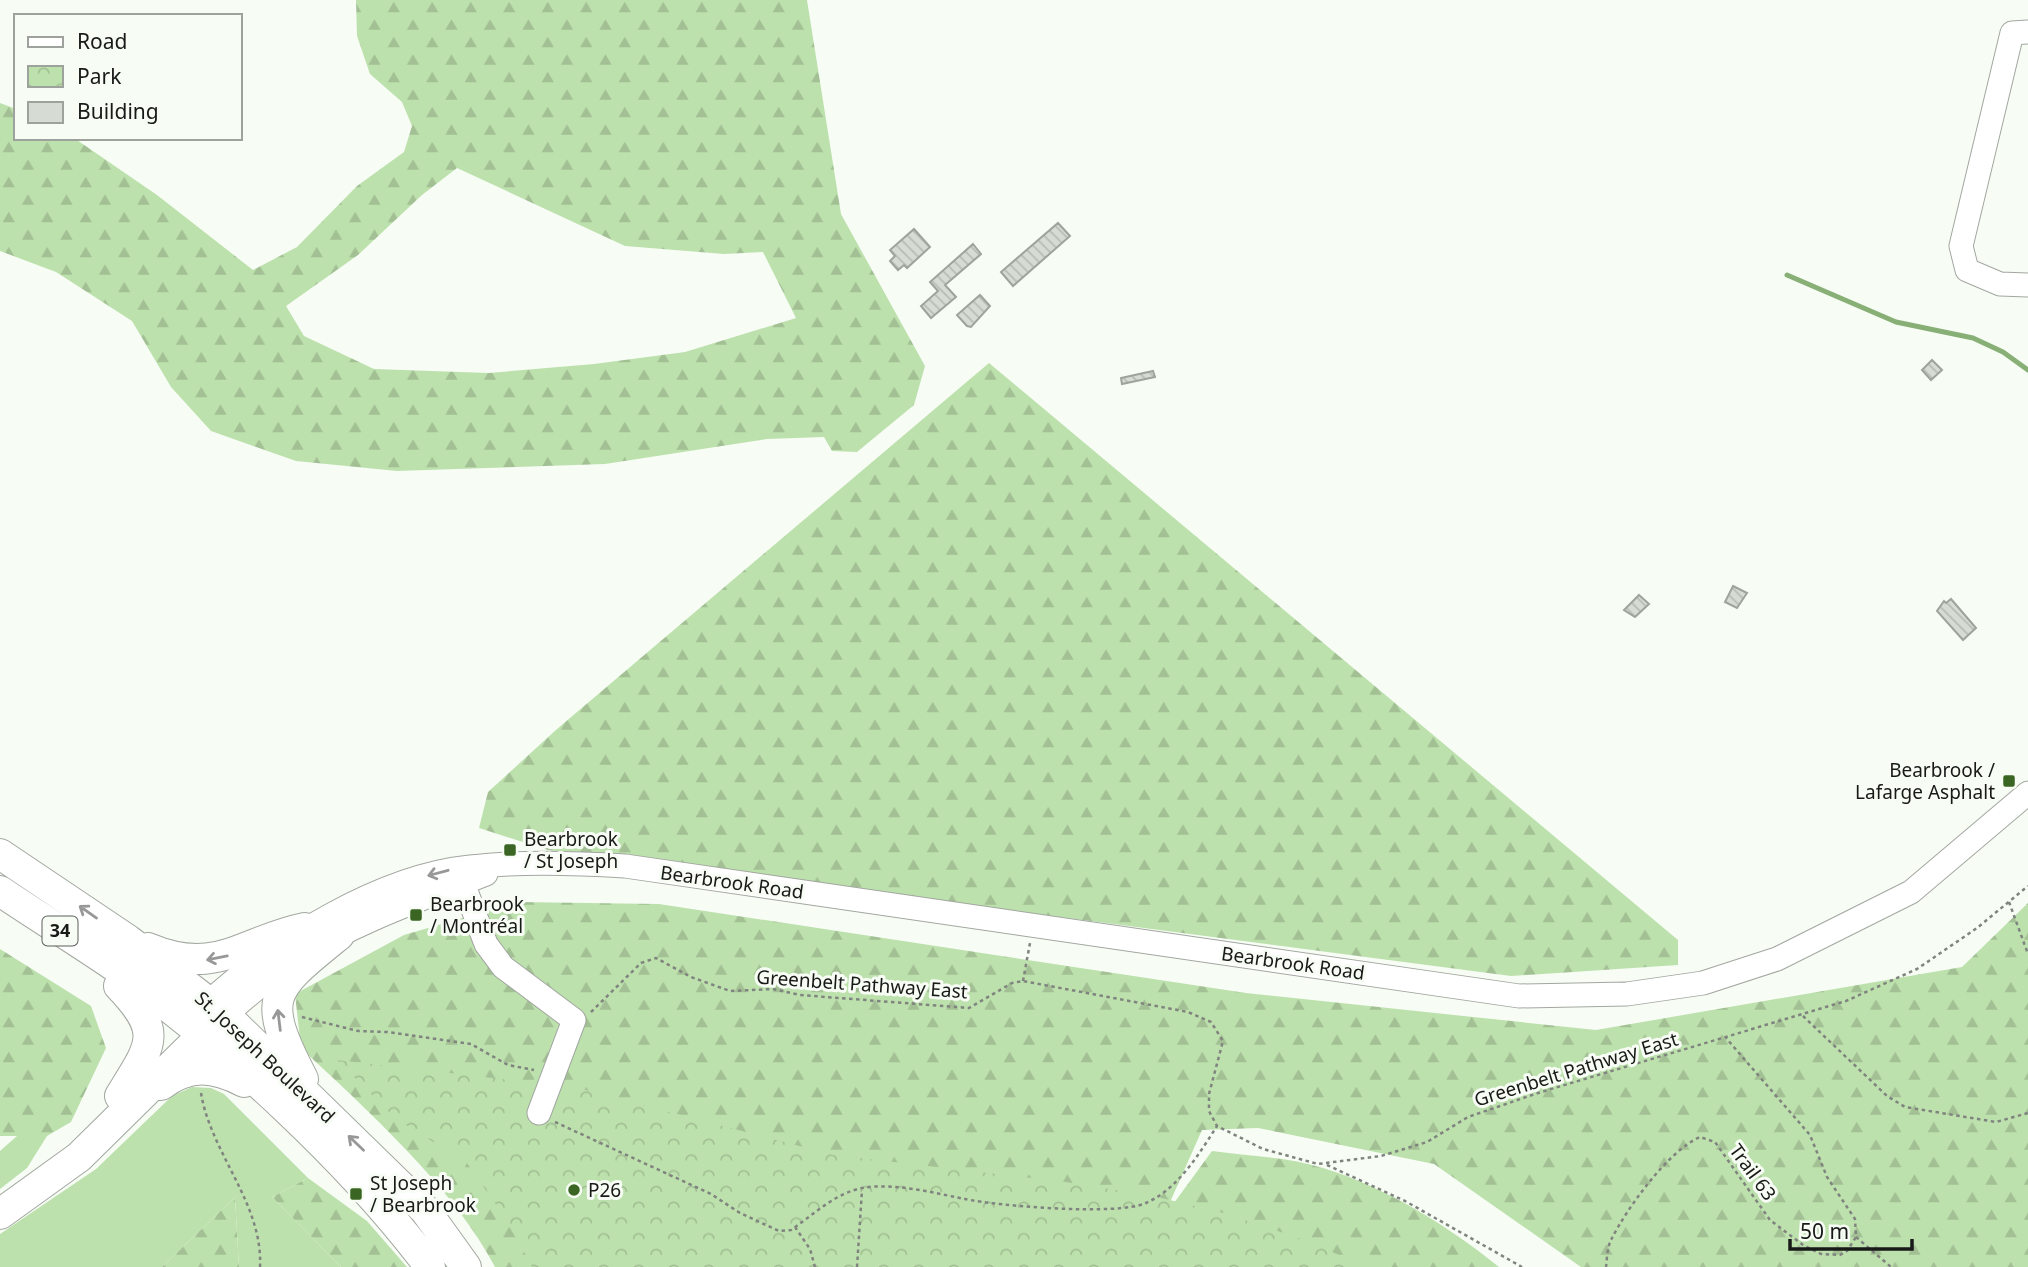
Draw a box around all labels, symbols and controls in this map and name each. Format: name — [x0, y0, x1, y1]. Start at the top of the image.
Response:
legend — [14, 14, 242, 140]
text: Road — [77, 27, 127, 55]
text: Park — [77, 62, 122, 90]
text: Building — [77, 97, 159, 125]
place label: Bearbrook / Lafarge Asphalt — [1855, 757, 1995, 805]
marker: Bearbrook / Lafarge Asphalt — [2001, 773, 2017, 789]
place label: Bearbrook / St Joseph — [524, 826, 618, 874]
marker: Bearbrook / St Joseph — [502, 842, 518, 858]
street label: Bearbrook Road — [659, 859, 805, 905]
one-way arrow — [427, 868, 449, 881]
place label: Bearbrook / Montréal — [430, 891, 524, 939]
one-way arrow — [79, 905, 98, 919]
marker: Bearbrook / Montréal — [408, 907, 424, 923]
road number: 34 — [42, 916, 78, 946]
street label: Bearbrook Road — [1220, 940, 1366, 986]
one-way arrow — [206, 951, 229, 965]
street label: Greenbelt Pathway East — [755, 964, 969, 1004]
street label: St. Joseph Boulevard — [189, 985, 341, 1129]
one-way arrow — [272, 1009, 285, 1032]
street label: Greenbelt Pathway East — [1471, 1026, 1681, 1112]
one-way arrow — [348, 1135, 365, 1152]
street label: Trail 63 — [1724, 1138, 1782, 1206]
place label: St Joseph / Bearbrook — [370, 1170, 476, 1218]
place label: P26 — [588, 1177, 621, 1203]
marker: P26 — [566, 1182, 582, 1198]
marker: St Joseph / Bearbrook — [348, 1186, 364, 1202]
scale bar — [1790, 1208, 1912, 1252]
text: 50 m — [1800, 1217, 1849, 1245]

